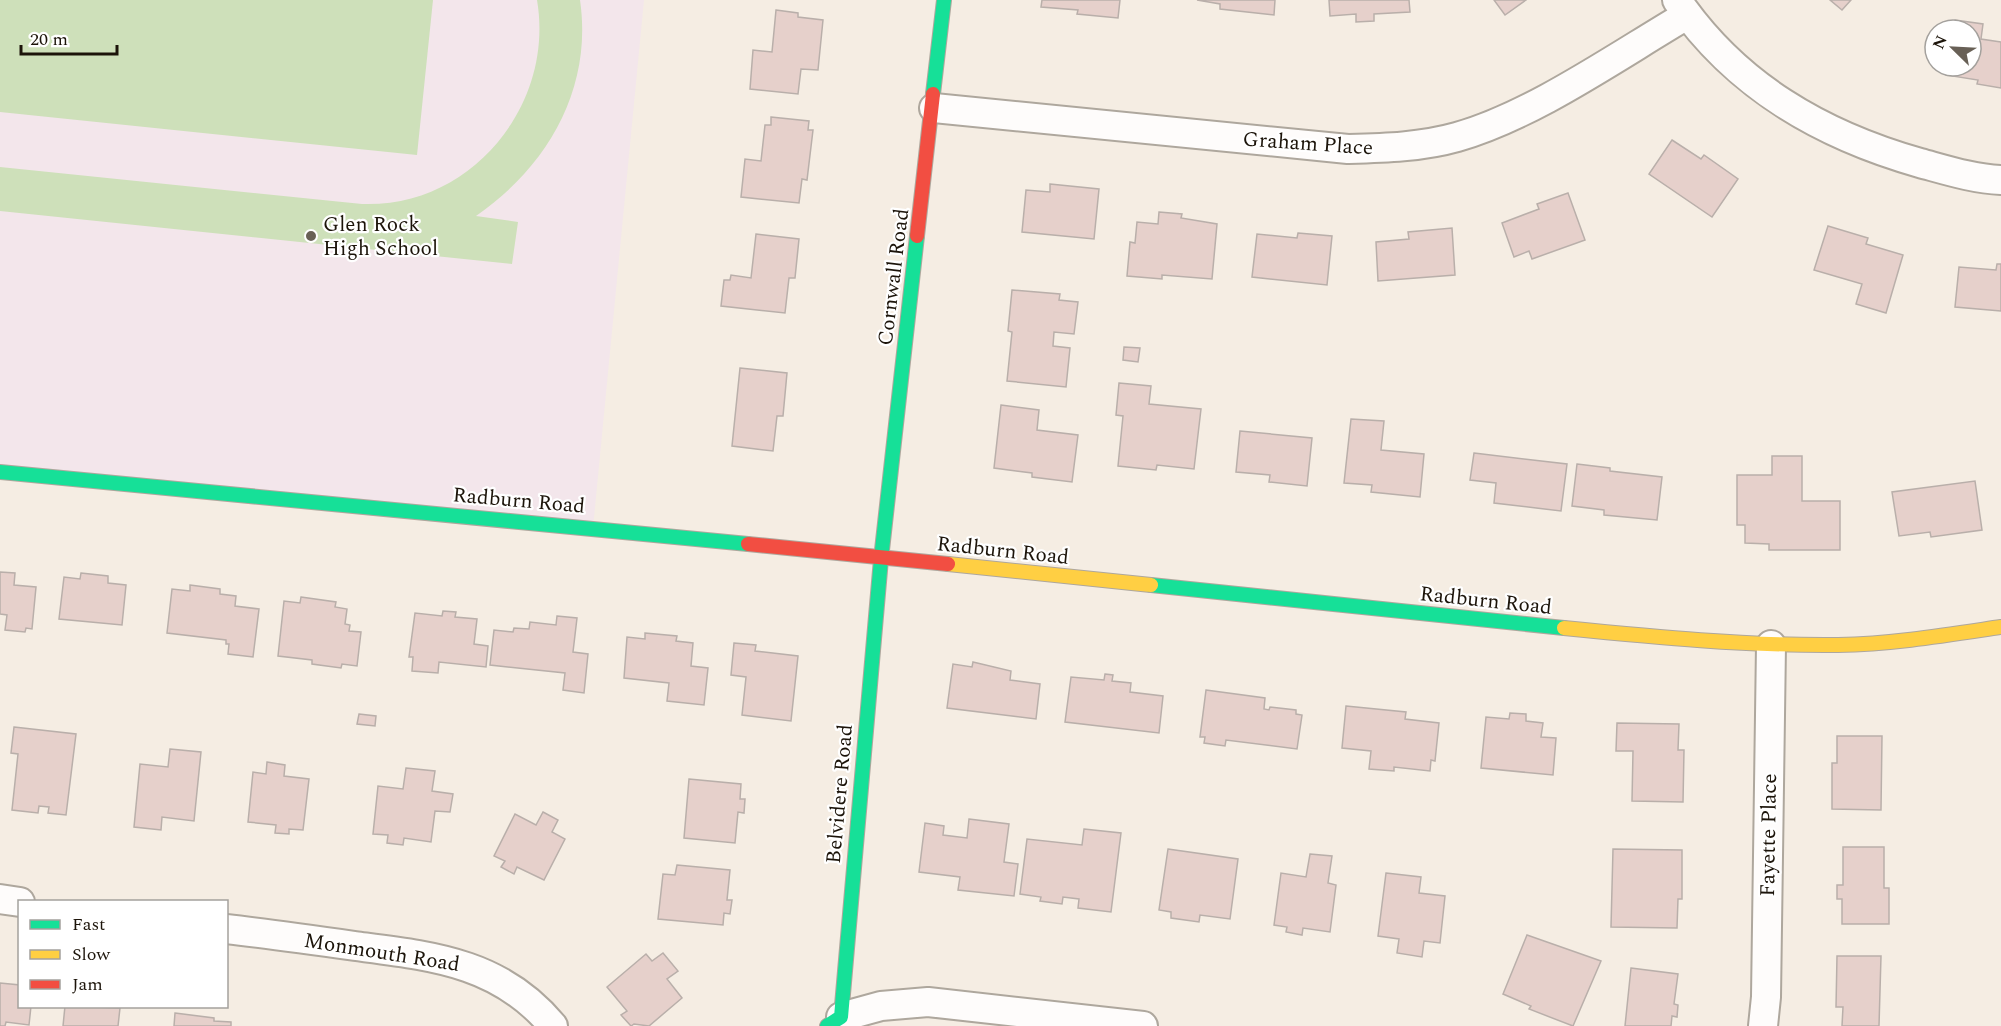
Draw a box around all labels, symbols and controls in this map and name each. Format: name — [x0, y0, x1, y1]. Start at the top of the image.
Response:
scale bar — [21, 18, 117, 56]
north arrow — [1923, 18, 1983, 78]
text: 20 m — [30, 26, 68, 53]
text: N — [1927, 31, 1954, 53]
street label: Graham Place — [1242, 123, 1374, 165]
street label: Cornwall Road — [870, 207, 918, 347]
place label: Glen Rock High School — [323, 209, 438, 265]
marker: Glen Rock High School — [304, 229, 318, 243]
street label: Radburn Road — [451, 479, 586, 523]
street label: Radburn Road — [935, 528, 1071, 574]
street label: Radburn Road — [1418, 578, 1554, 624]
street label: Belvidere Road — [818, 723, 862, 865]
street label: Fayette Place — [1752, 773, 1786, 897]
legend — [18, 900, 228, 1008]
text: Fast — [72, 911, 105, 938]
street label: Monmouth Road — [302, 925, 462, 981]
text: Slow — [72, 941, 111, 968]
text: Jam — [72, 971, 103, 998]

